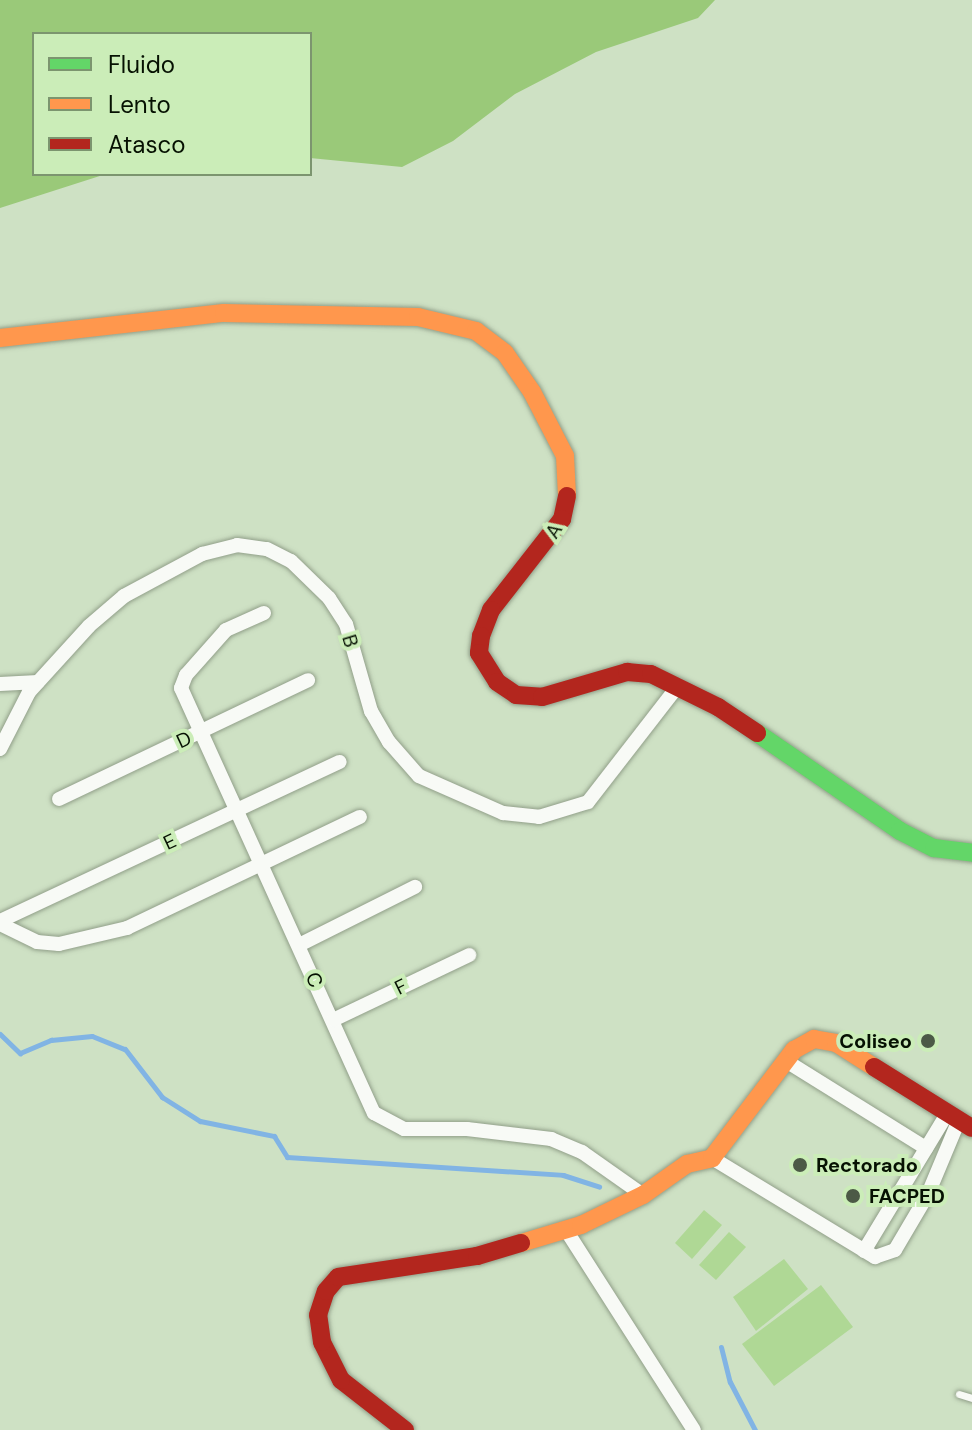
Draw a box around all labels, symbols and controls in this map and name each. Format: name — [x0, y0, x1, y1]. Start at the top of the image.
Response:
legend — [32, 32, 312, 176]
text: Fluido — [108, 49, 175, 80]
text: Lento — [108, 89, 171, 120]
text: Atasco — [108, 129, 185, 160]
street label: A — [540, 519, 568, 543]
street label: B — [337, 632, 363, 650]
street label: D — [173, 726, 195, 754]
street label: E — [160, 829, 180, 855]
street label: C — [300, 969, 328, 991]
street label: F — [391, 974, 411, 1000]
place label: Coliseo — [839, 1029, 912, 1053]
marker: Coliseo — [919, 1032, 937, 1050]
place label: Rectorado — [816, 1153, 918, 1177]
marker: Rectorado — [791, 1156, 809, 1174]
place label: FACPED — [869, 1184, 945, 1208]
marker: FACPED — [844, 1187, 862, 1205]

